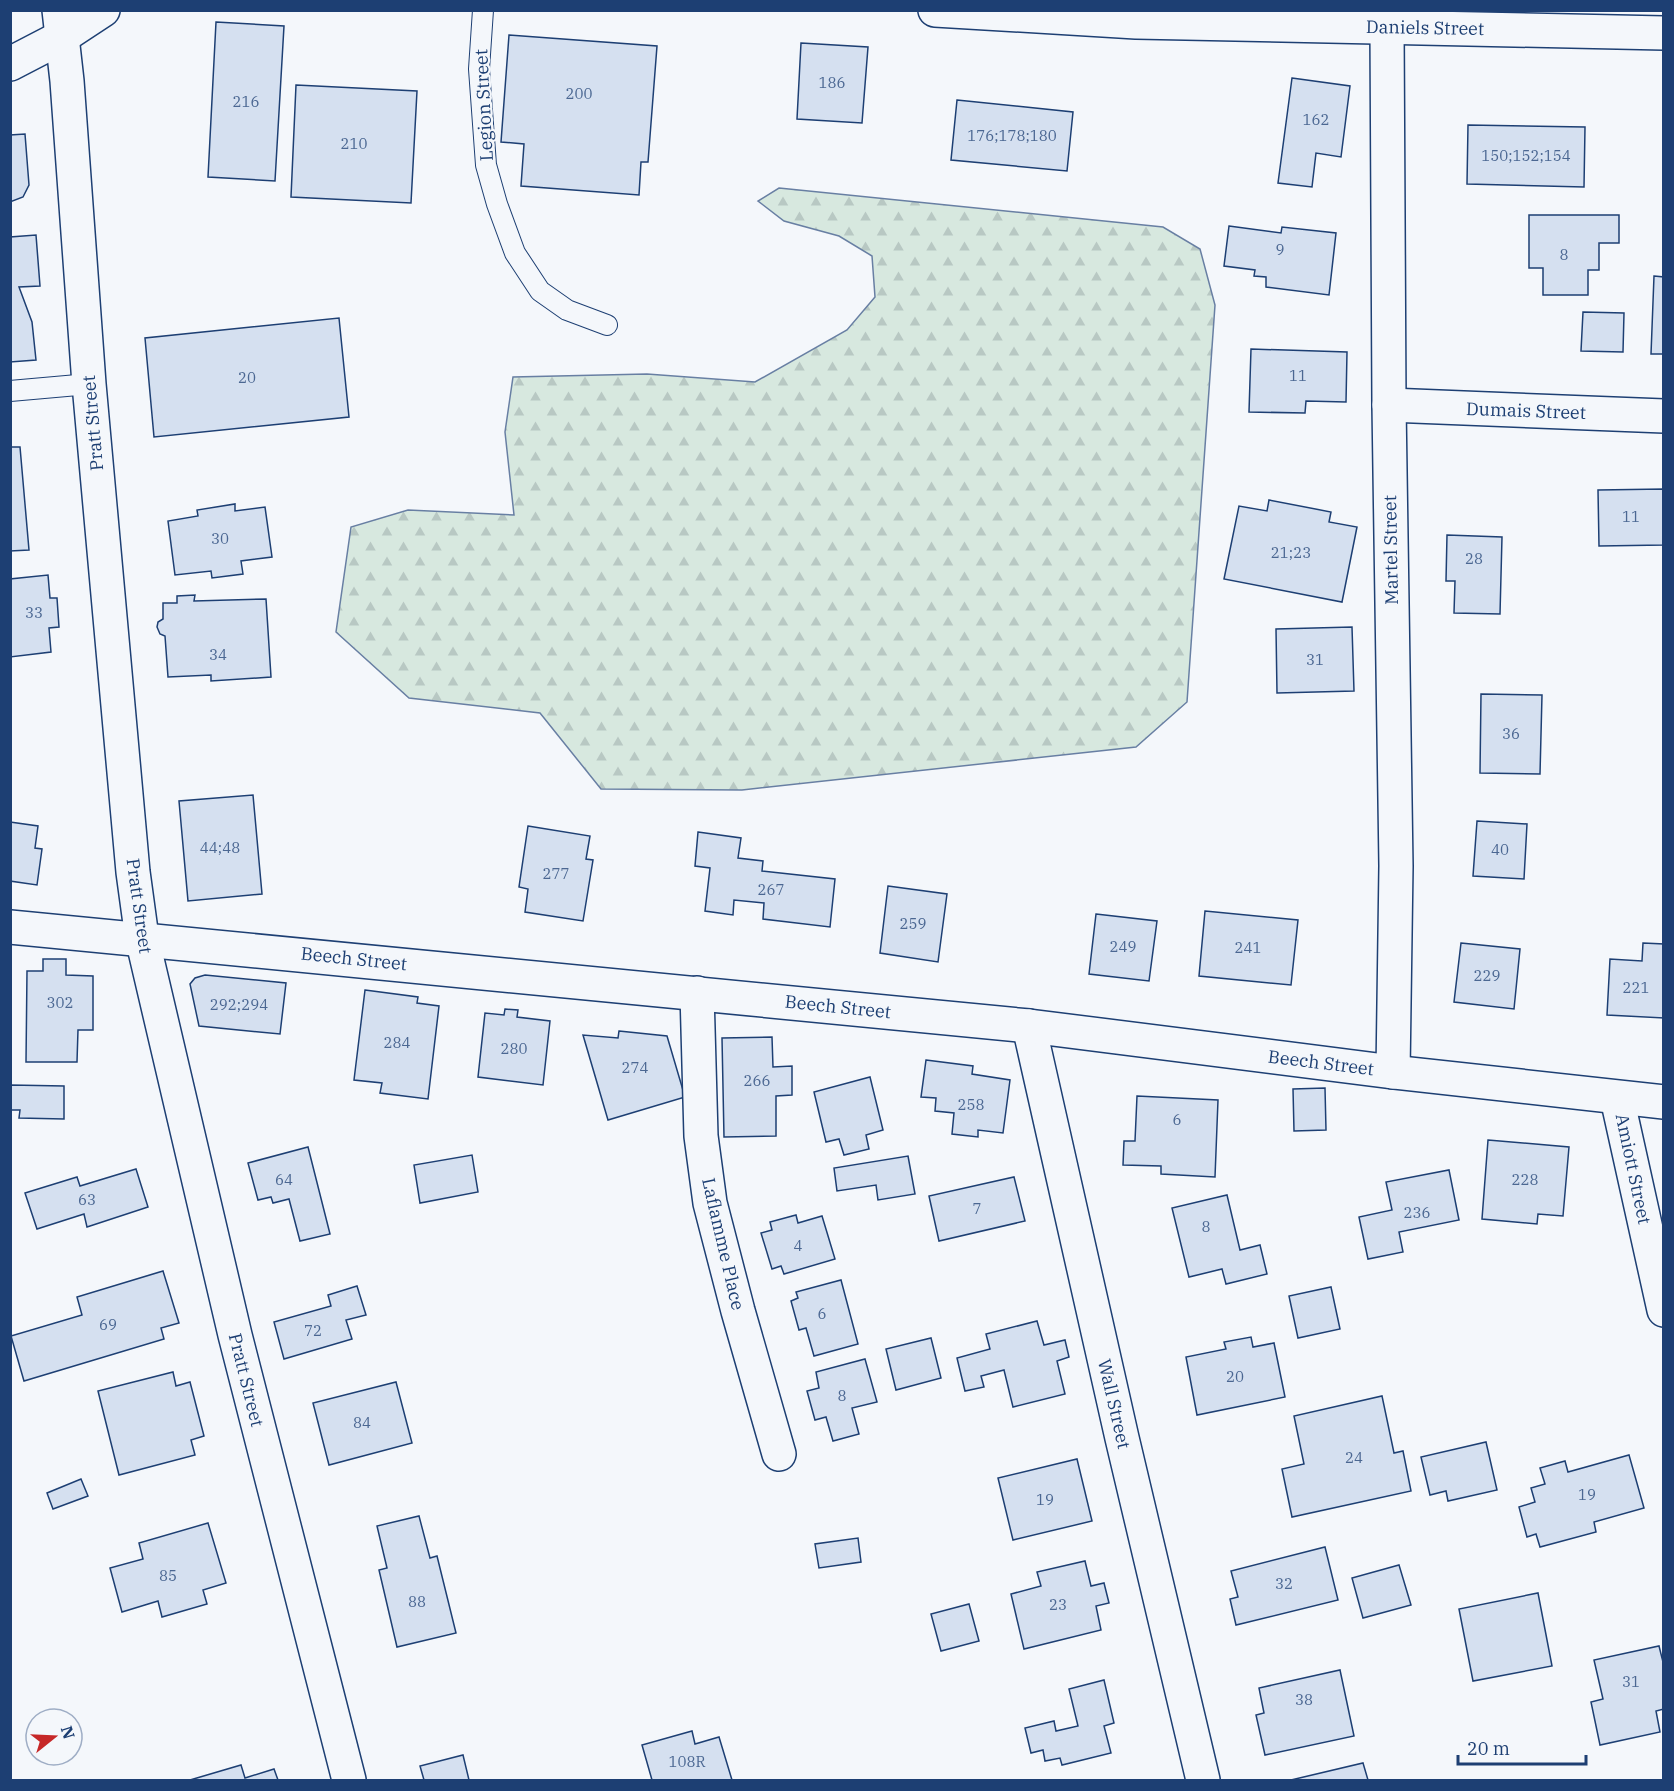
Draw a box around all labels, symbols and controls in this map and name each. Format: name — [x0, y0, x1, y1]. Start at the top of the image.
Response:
street label: Daniels Street — [1366, 15, 1484, 40]
street label: Legion Street — [469, 48, 498, 162]
house number: 186 — [818, 73, 846, 92]
house number: 200 — [565, 84, 593, 103]
house number: 216 — [232, 92, 260, 111]
house number: 162 — [1302, 110, 1330, 129]
house number: 176;178;180 — [967, 126, 1057, 145]
house number: 210 — [340, 134, 368, 153]
house number: 150;152;154 — [1481, 146, 1571, 165]
house number: 9 — [1275, 240, 1285, 259]
house number: 8 — [1559, 245, 1569, 264]
house number: 11 — [1289, 366, 1307, 385]
house number: 20 — [238, 368, 256, 387]
street label: Pratt Street — [77, 374, 108, 472]
street label: Dumais Street — [1466, 397, 1586, 424]
street label: Martel Street — [1378, 495, 1403, 605]
house number: 11 — [1622, 507, 1640, 526]
house number: 30 — [211, 529, 229, 548]
house number: 21;23 — [1271, 543, 1311, 562]
house number: 28 — [1465, 549, 1483, 568]
house number: 33 — [25, 603, 43, 622]
house number: 34 — [209, 645, 227, 664]
house number: 31 — [1306, 650, 1324, 669]
house number: 36 — [1502, 724, 1520, 743]
house number: 44;48 — [200, 838, 240, 857]
house number: 40 — [1491, 840, 1509, 859]
street label: Pratt Street — [121, 857, 158, 955]
house number: 277 — [542, 864, 570, 883]
house number: 267 — [757, 880, 785, 899]
house number: 259 — [899, 914, 927, 933]
house number: 249 — [1109, 937, 1137, 956]
house number: 241 — [1234, 938, 1262, 957]
street label: Beech Street — [300, 941, 408, 976]
house number: 229 — [1473, 966, 1501, 985]
house number: 221 — [1622, 978, 1650, 997]
street label: Beech Street — [784, 989, 892, 1024]
house number: 302 — [46, 993, 74, 1012]
house number: 292;294 — [210, 995, 268, 1014]
house number: 284 — [383, 1033, 411, 1052]
house number: 280 — [500, 1039, 528, 1058]
street label: Beech Street — [1267, 1045, 1375, 1080]
house number: 274 — [621, 1058, 649, 1077]
house number: 266 — [743, 1071, 771, 1090]
house number: 258 — [957, 1095, 985, 1114]
house number: 6 — [1172, 1110, 1182, 1129]
street label: Amiott Street — [1611, 1111, 1656, 1226]
house number: 64 — [275, 1170, 293, 1189]
house number: 228 — [1511, 1170, 1539, 1189]
street label: Laflamme Place — [697, 1176, 750, 1312]
house number: 63 — [78, 1190, 96, 1209]
house number: 7 — [972, 1199, 982, 1218]
house number: 236 — [1403, 1203, 1431, 1222]
house number: 8 — [1201, 1217, 1211, 1236]
house number: 4 — [793, 1236, 803, 1255]
house number: 6 — [817, 1304, 827, 1323]
house number: 69 — [99, 1315, 117, 1334]
house number: 72 — [304, 1321, 322, 1340]
street label: Pratt Street — [224, 1331, 269, 1429]
street label: Wall Street — [1093, 1357, 1136, 1451]
house number: 20 — [1226, 1367, 1244, 1386]
house number: 8 — [837, 1386, 847, 1405]
house number: 84 — [353, 1413, 371, 1432]
house number: 24 — [1345, 1448, 1363, 1467]
house number: 19 — [1578, 1485, 1596, 1504]
house number: 19 — [1036, 1490, 1054, 1509]
house number: 85 — [159, 1566, 177, 1585]
house number: 32 — [1275, 1574, 1293, 1593]
house number: 88 — [408, 1592, 426, 1611]
house number: 23 — [1049, 1595, 1067, 1614]
house number: 31 — [1622, 1672, 1640, 1691]
house number: 38 — [1295, 1690, 1313, 1709]
north arrow — [24, 1707, 84, 1767]
text: N — [57, 1723, 80, 1741]
scale bar — [1458, 1728, 1586, 1766]
text: 20 m — [1467, 1737, 1510, 1760]
house number: 108R — [668, 1752, 706, 1771]

